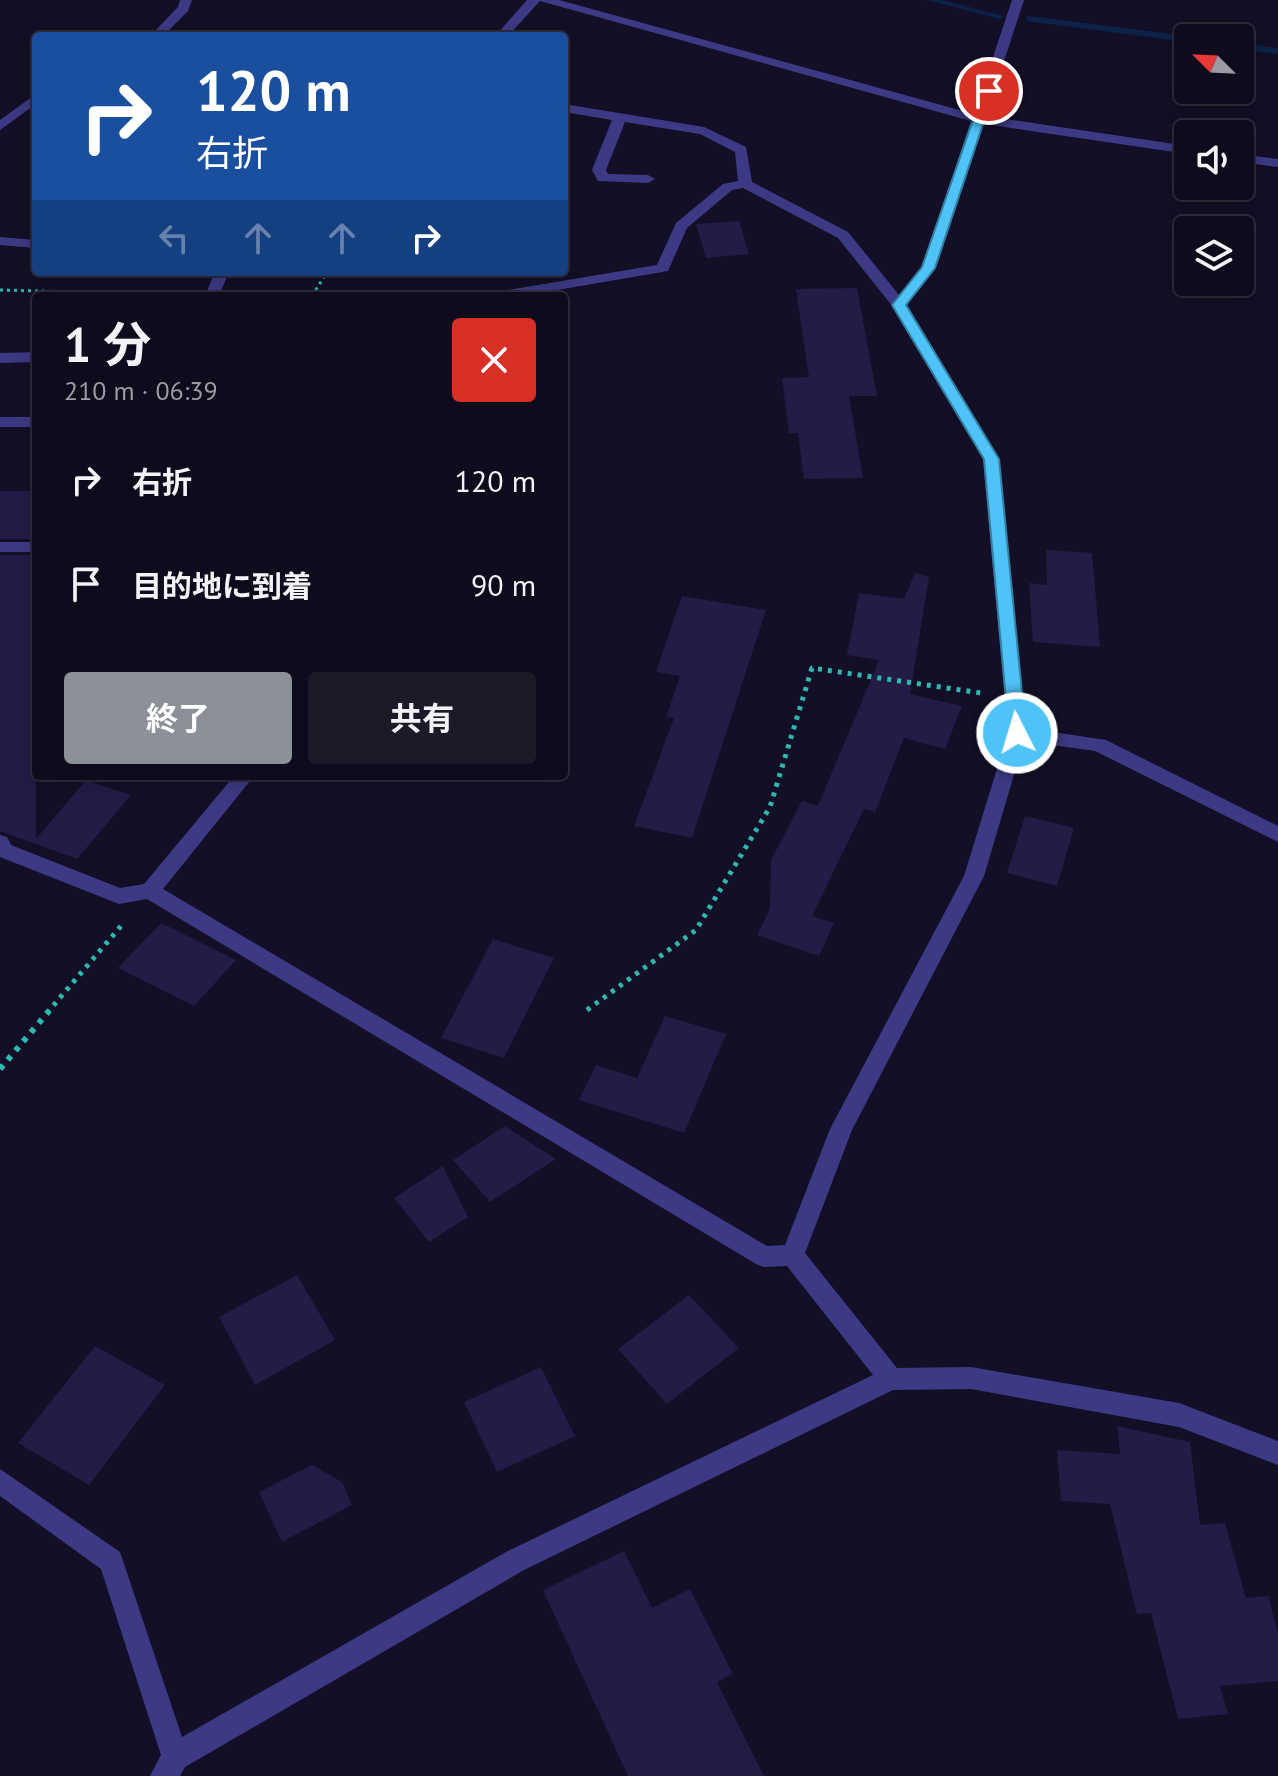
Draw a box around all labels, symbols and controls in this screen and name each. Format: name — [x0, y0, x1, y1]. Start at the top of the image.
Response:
north arrow — [1174, 24, 1254, 104]
map controls — [1174, 24, 1254, 296]
text: 120 m — [196, 54, 351, 126]
pin — [955, 57, 1023, 125]
icon: right — [64, 64, 168, 168]
icon: arrive — [967, 69, 1011, 113]
button: sound — [1174, 120, 1254, 200]
text: 右折 — [196, 129, 268, 176]
icon: left — [152, 216, 196, 260]
icon: ahead — [236, 216, 280, 260]
icon: ahead — [320, 216, 364, 260]
icon: right — [404, 216, 448, 260]
button: layers — [1174, 216, 1254, 296]
text: 1 分 — [64, 313, 151, 375]
button: close — [452, 318, 536, 402]
text: 210 m · 06:39 — [64, 374, 218, 407]
icon: right — [64, 458, 108, 502]
text: 120 m — [455, 461, 536, 500]
text: 右折 — [132, 462, 192, 501]
icon: arrive — [64, 562, 108, 606]
text: 90 m — [471, 565, 536, 604]
text: 目的地に到着 — [132, 566, 312, 605]
button: 終了 — [64, 672, 292, 764]
button: 共有 — [308, 672, 536, 764]
position arrow — [975, 691, 1059, 775]

